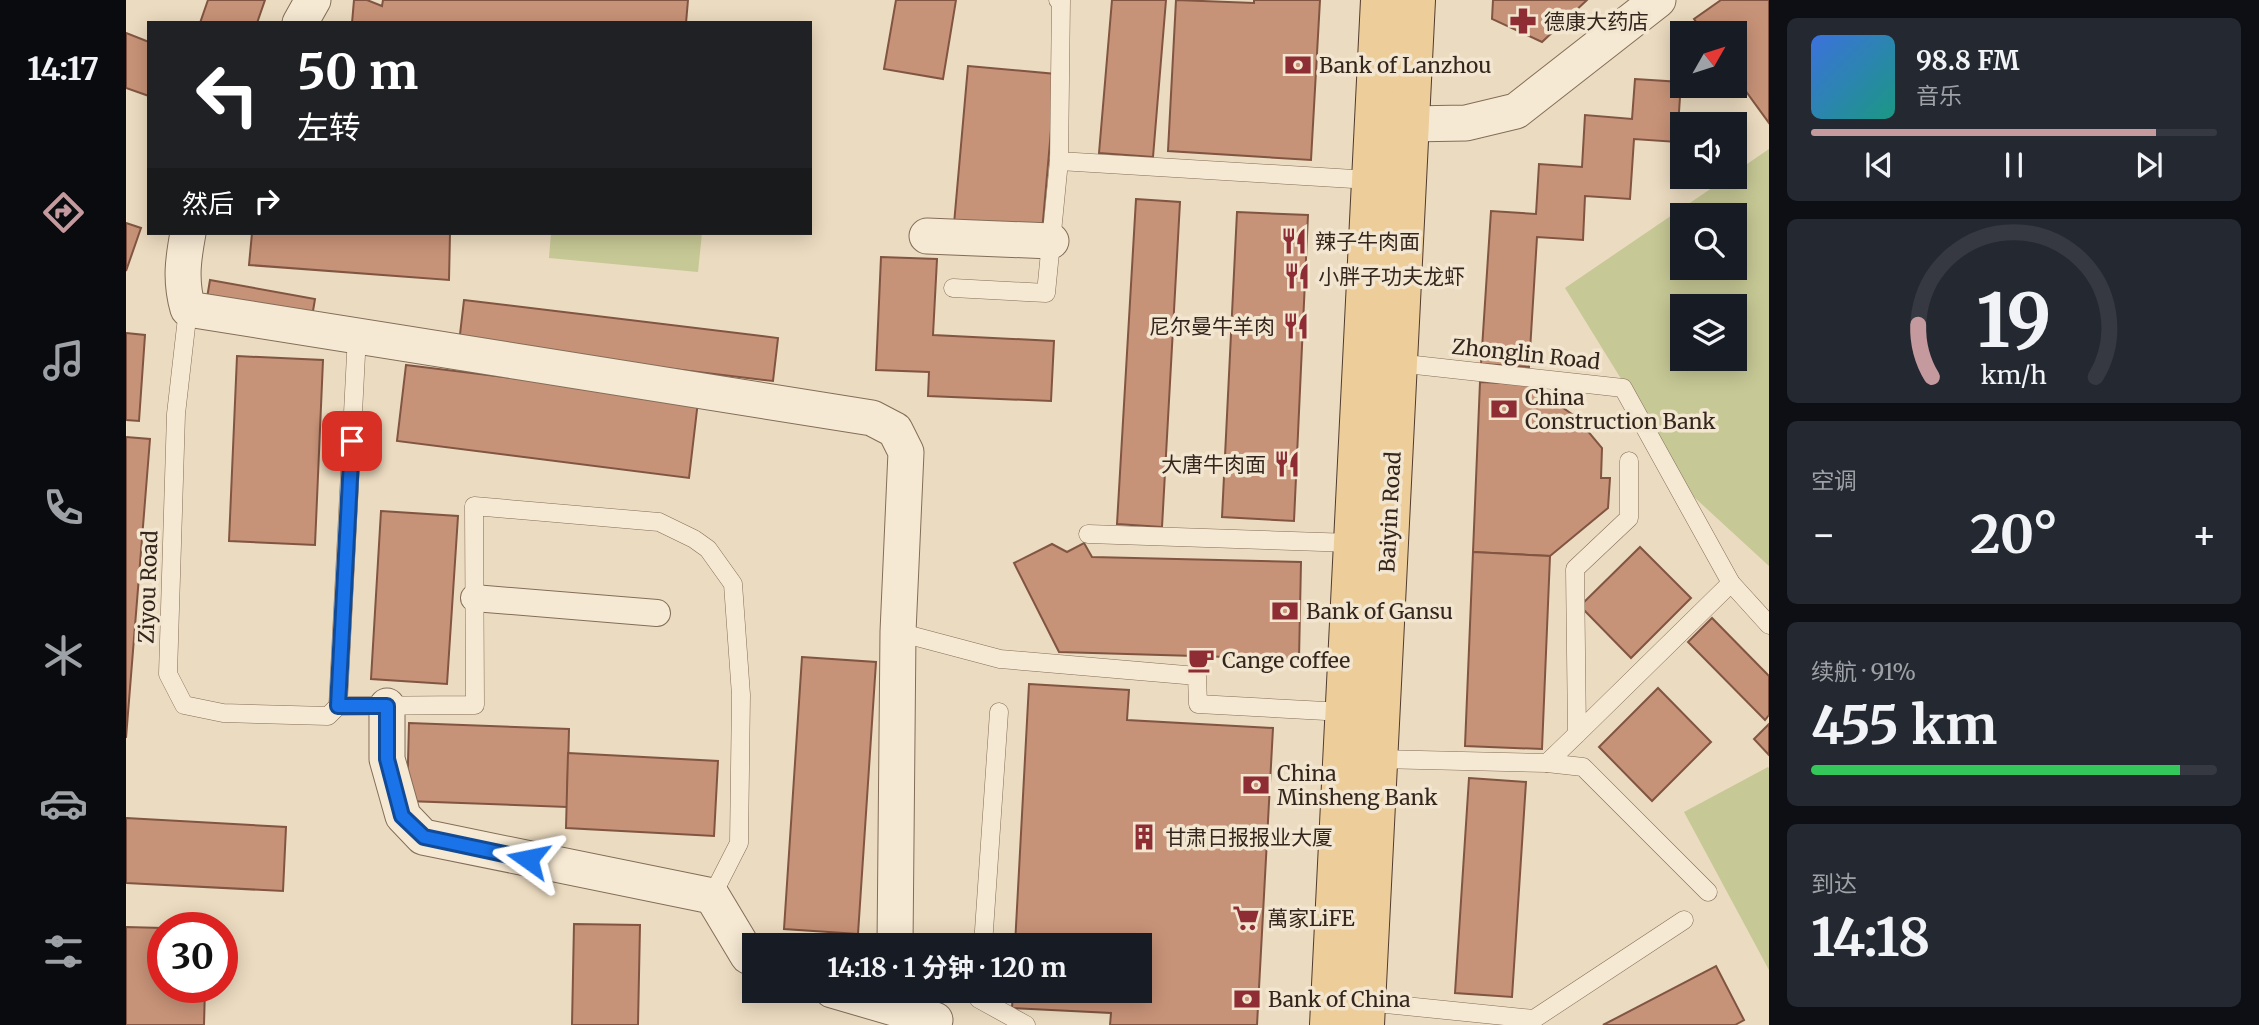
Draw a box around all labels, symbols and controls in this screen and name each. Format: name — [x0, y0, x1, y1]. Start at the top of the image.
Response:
pharmacy icon: 德康大药店 — [1508, 6, 1538, 36]
place label: 德康大药店 — [1544, 8, 1649, 35]
north arrow — [1670, 21, 1746, 98]
map controls — [1670, 21, 1747, 371]
text: 50 m — [297, 41, 418, 102]
text: 98.8 FM — [1916, 44, 2019, 77]
text: 14:17 — [27, 49, 99, 89]
icon: left — [182, 49, 273, 140]
bank icon: Bank of Lanzhou — [1283, 50, 1313, 80]
place label: Bank of Lanzhou — [1319, 52, 1492, 79]
text: 音乐 — [1916, 81, 1962, 110]
text: 左转 — [297, 108, 361, 148]
button: sound — [1670, 112, 1747, 189]
icon: previous — [1860, 146, 1898, 184]
icon: pause — [1995, 146, 2033, 184]
icon: next — [2130, 146, 2168, 184]
icon: right — [248, 182, 286, 220]
text: 然后 — [182, 187, 234, 220]
icon: directions — [39, 188, 88, 237]
button: search — [1670, 203, 1747, 280]
restaurant icon: 辣子牛肉面 — [1279, 226, 1309, 256]
place label: 辣子牛肉面 — [1315, 228, 1420, 255]
restaurant icon: 小胖子功夫龙虾 — [1282, 261, 1312, 291]
place label: 小胖子功夫龙虾 — [1318, 263, 1465, 290]
text: 19 — [1976, 276, 2052, 368]
button: layers — [1670, 294, 1747, 371]
restaurant icon: 尼尔曼牛羊肉 — [1281, 311, 1311, 341]
place label: 尼尔曼牛羊肉 — [1149, 313, 1275, 340]
street label: Zhonglin Road — [1450, 333, 1602, 375]
icon: music — [39, 336, 88, 385]
text: km/h — [1981, 359, 2047, 391]
place label: China Construction Bank — [1525, 384, 1716, 435]
bank icon: China Construction Bank — [1489, 394, 1519, 424]
pin — [322, 411, 382, 471]
icon: arrive — [333, 422, 371, 460]
restaurant icon: 大唐牛肉面 — [1272, 449, 1302, 479]
street label: Baiyin Road — [1373, 450, 1407, 573]
place label: 大唐牛肉面 — [1161, 451, 1266, 478]
text: 空调 — [1811, 466, 1857, 495]
icon: phone — [39, 483, 88, 532]
text: 20° — [1970, 502, 2058, 567]
text: − — [1811, 511, 1836, 558]
text: + — [2192, 511, 2217, 558]
street label: Ziyou Road — [133, 530, 163, 644]
bank icon: Bank of Gansu — [1270, 596, 1300, 626]
place label: Bank of Gansu — [1306, 598, 1453, 625]
icon: climate — [39, 631, 88, 680]
cafe icon: Cange coffee — [1186, 645, 1216, 675]
place label: Cange coffee — [1222, 647, 1350, 674]
text: 续航 · 91% — [1811, 657, 1916, 686]
text: 455 km — [1811, 693, 1997, 758]
place label: China Minsheng Bank — [1277, 760, 1438, 811]
bank icon: China Minsheng Bank — [1241, 770, 1271, 800]
icon: car — [39, 779, 88, 828]
position arrow — [491, 822, 565, 896]
building icon: 甘肃日报报业大厦 — [1129, 822, 1159, 852]
place label: 甘肃日报报业大厦 — [1165, 824, 1333, 851]
text: 到达 — [1811, 869, 1857, 898]
supermarket icon: 萬家LiFE — [1231, 903, 1261, 933]
place label: 萬家LiFE — [1267, 905, 1355, 932]
text: 14:18 — [1811, 905, 1930, 970]
speed limit sign: 30 — [147, 912, 238, 1003]
icon: filters — [39, 927, 88, 976]
text: 14:18 · 1 分钟 · 120 m — [827, 951, 1067, 984]
bank icon: Bank of China — [1232, 984, 1262, 1014]
place label: Bank of China — [1268, 986, 1411, 1013]

